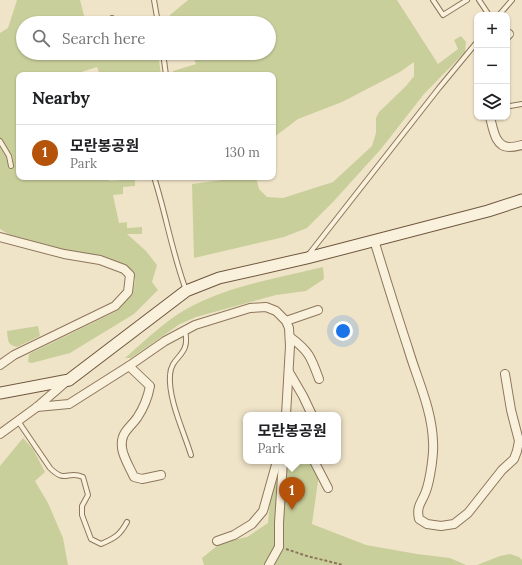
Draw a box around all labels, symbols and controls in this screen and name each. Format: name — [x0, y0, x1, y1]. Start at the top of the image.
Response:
map controls — [474, 12, 510, 120]
button: + — [474, 12, 510, 48]
search box — [16, 16, 276, 60]
icon: search — [30, 27, 52, 49]
text: Search here — [62, 29, 145, 48]
button: − — [474, 48, 510, 84]
button: layers — [474, 84, 510, 120]
text: Nearby — [32, 87, 90, 109]
text: 모란봉공원 — [70, 136, 139, 155]
text: 1 — [42, 144, 48, 161]
text: 130 m — [225, 144, 260, 161]
text: Park — [70, 155, 97, 172]
your location — [333, 321, 353, 341]
popup — [243, 412, 341, 464]
text: 모란봉공원 — [257, 421, 327, 440]
text: Park — [257, 440, 285, 457]
pin: 1 — [279, 477, 305, 510]

